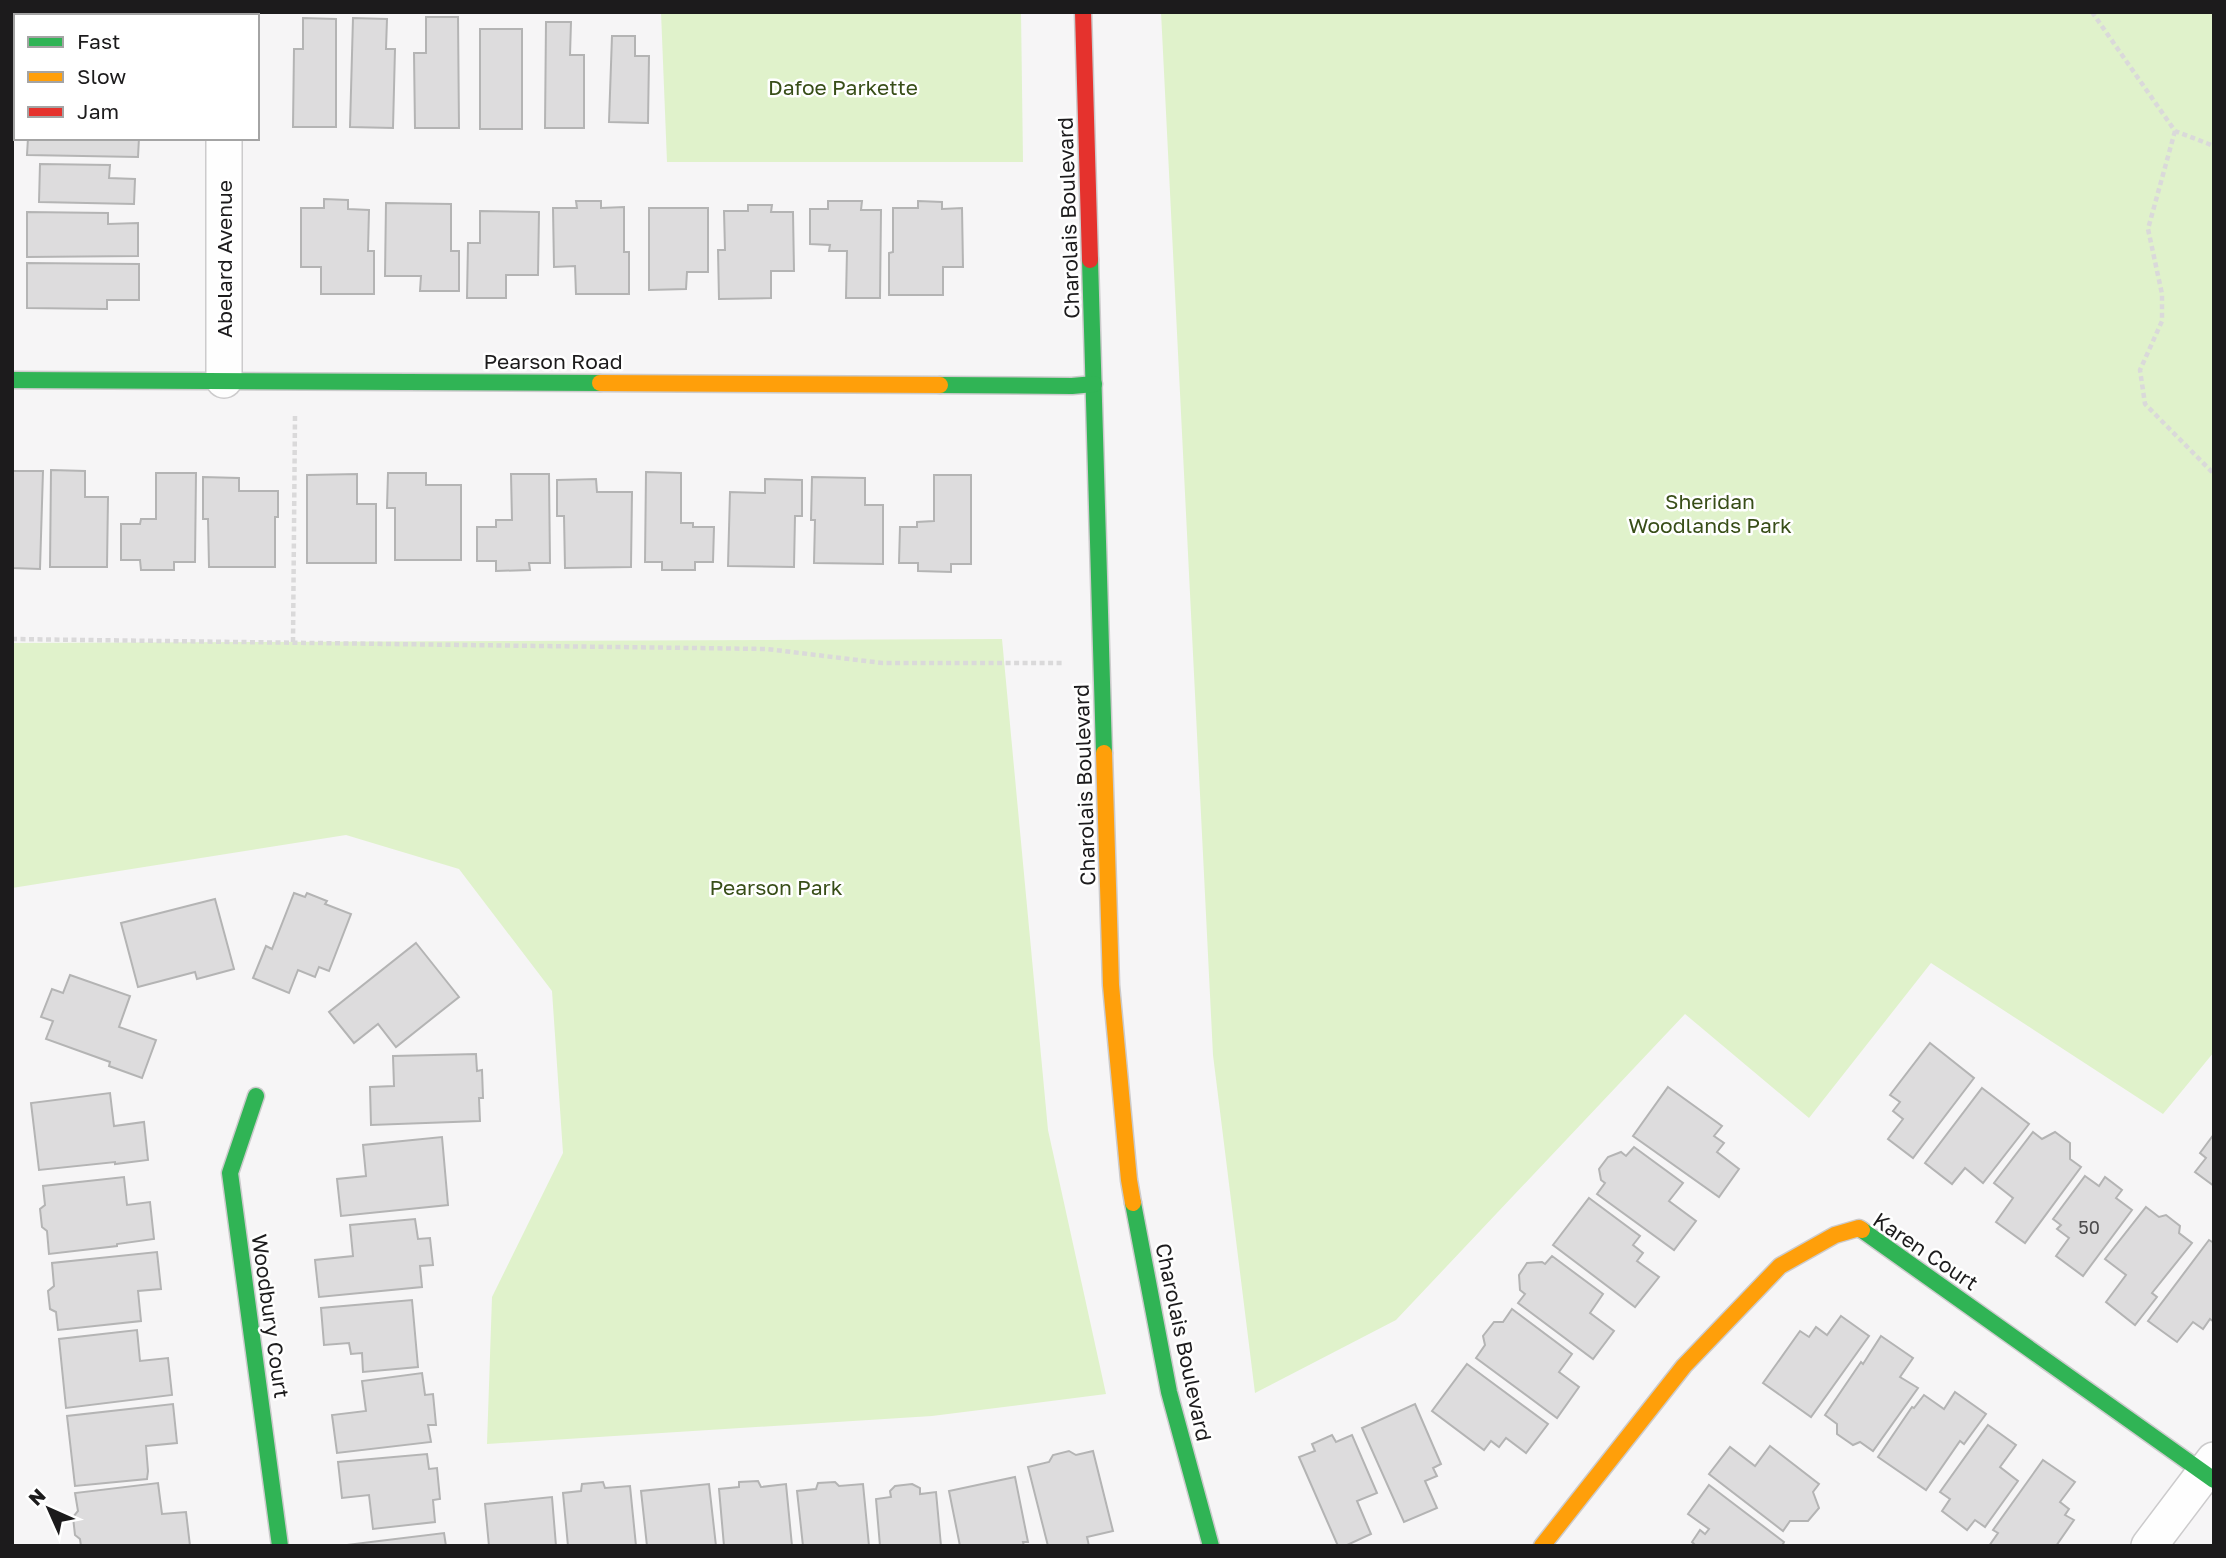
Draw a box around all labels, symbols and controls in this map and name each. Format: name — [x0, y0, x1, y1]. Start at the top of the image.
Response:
legend — [14, 14, 259, 140]
text: Fast — [77, 28, 120, 54]
text: Slow — [77, 63, 126, 89]
park label: Dafoe Parkette — [768, 74, 918, 100]
text: Jam — [77, 98, 119, 124]
street label: Charolais Boulevard — [1051, 117, 1085, 319]
street label: Abelard Avenue — [211, 180, 237, 338]
street label: Pearson Road — [483, 348, 623, 374]
park label: Sheridan Woodlands Park — [1628, 488, 1792, 538]
street label: Charolais Boulevard — [1067, 684, 1101, 886]
park label: Pearson Park — [709, 874, 843, 900]
street label: Karen Court — [1869, 1206, 1983, 1296]
house number: 50 — [2078, 1216, 2100, 1238]
street label: Woodbury Court — [247, 1232, 295, 1400]
street label: Charolais Boulevard — [1150, 1241, 1218, 1443]
north arrow — [14, 1474, 84, 1544]
text: N — [23, 1483, 50, 1510]

